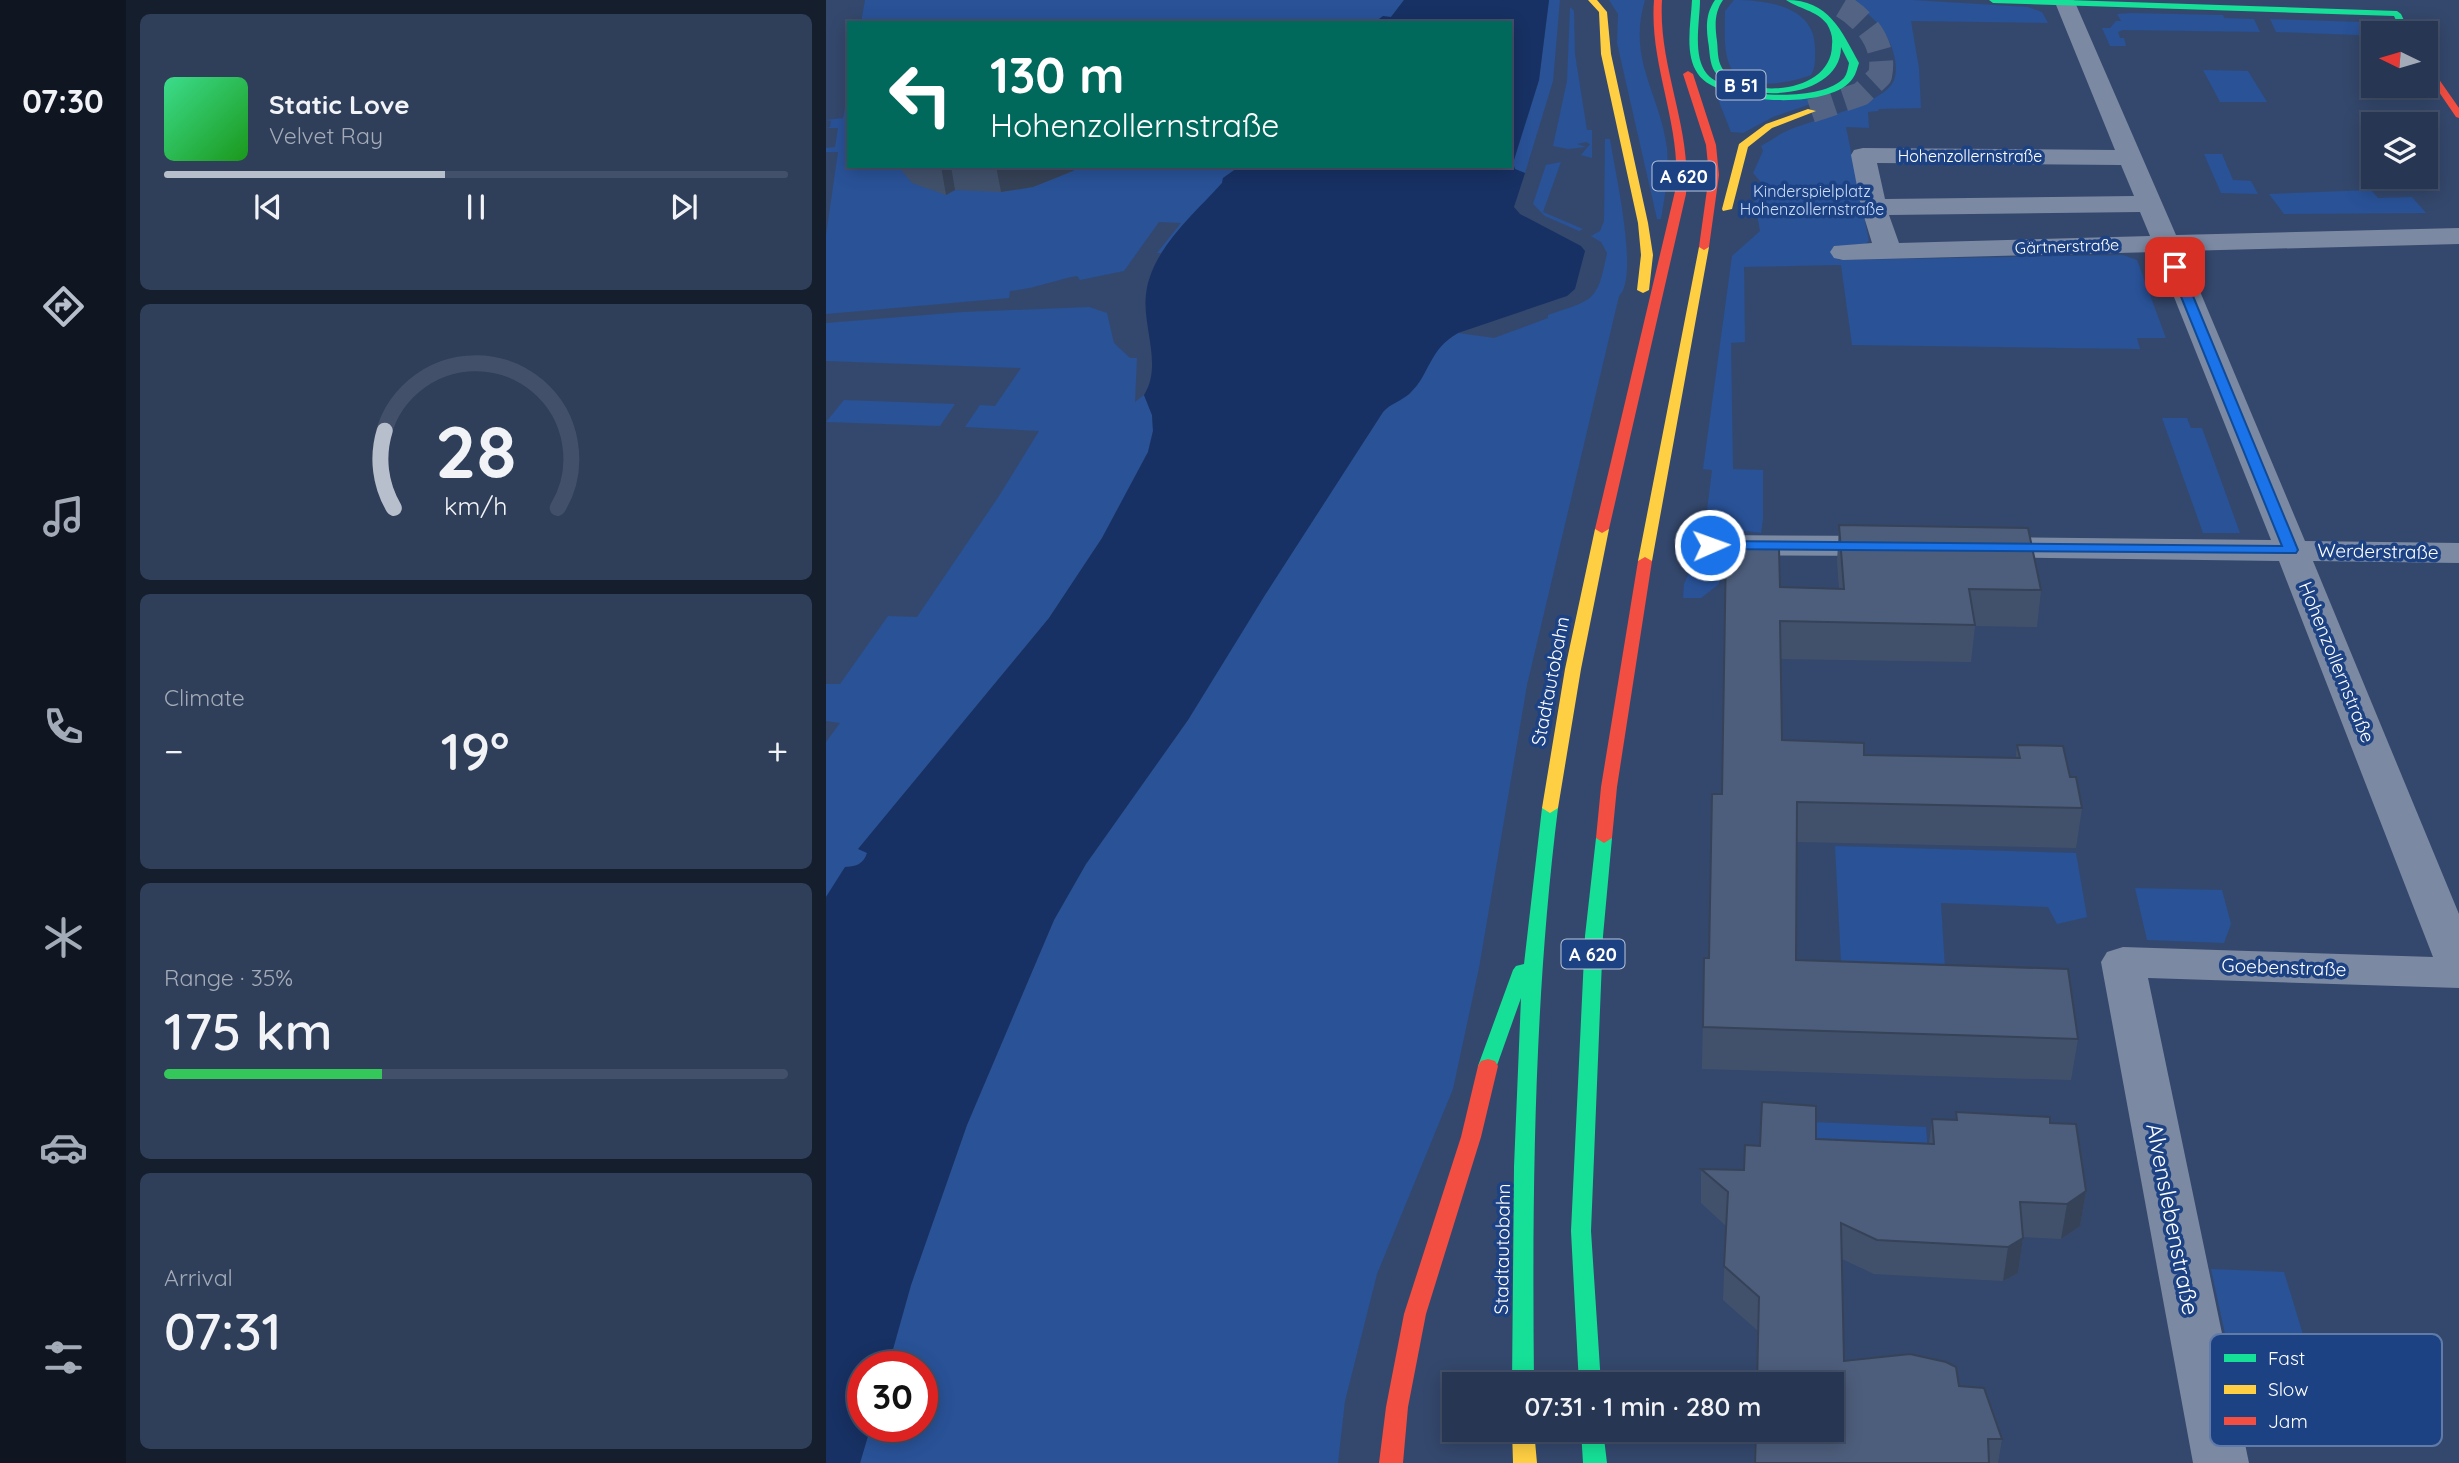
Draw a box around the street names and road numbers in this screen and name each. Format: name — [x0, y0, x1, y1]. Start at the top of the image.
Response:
road number: B 51 — [1716, 70, 1766, 100]
street label: Hohenzollernstraße — [1898, 146, 2042, 166]
road number: A 620 — [1652, 162, 1716, 190]
street label: Gärtnerstraße — [2014, 234, 2120, 258]
street label: Werderstraße — [2317, 538, 2439, 564]
street label: Hohenzollernstraße — [2294, 578, 2380, 746]
street label: Stadtautobahn — [1526, 614, 1574, 748]
road number: A 620 — [1562, 939, 1624, 968]
street label: Goebenstraße — [2221, 953, 2347, 981]
street label: Alvenslebenstraße — [2140, 1121, 2206, 1317]
street label: Stadtautobahn — [1489, 1183, 1515, 1315]

